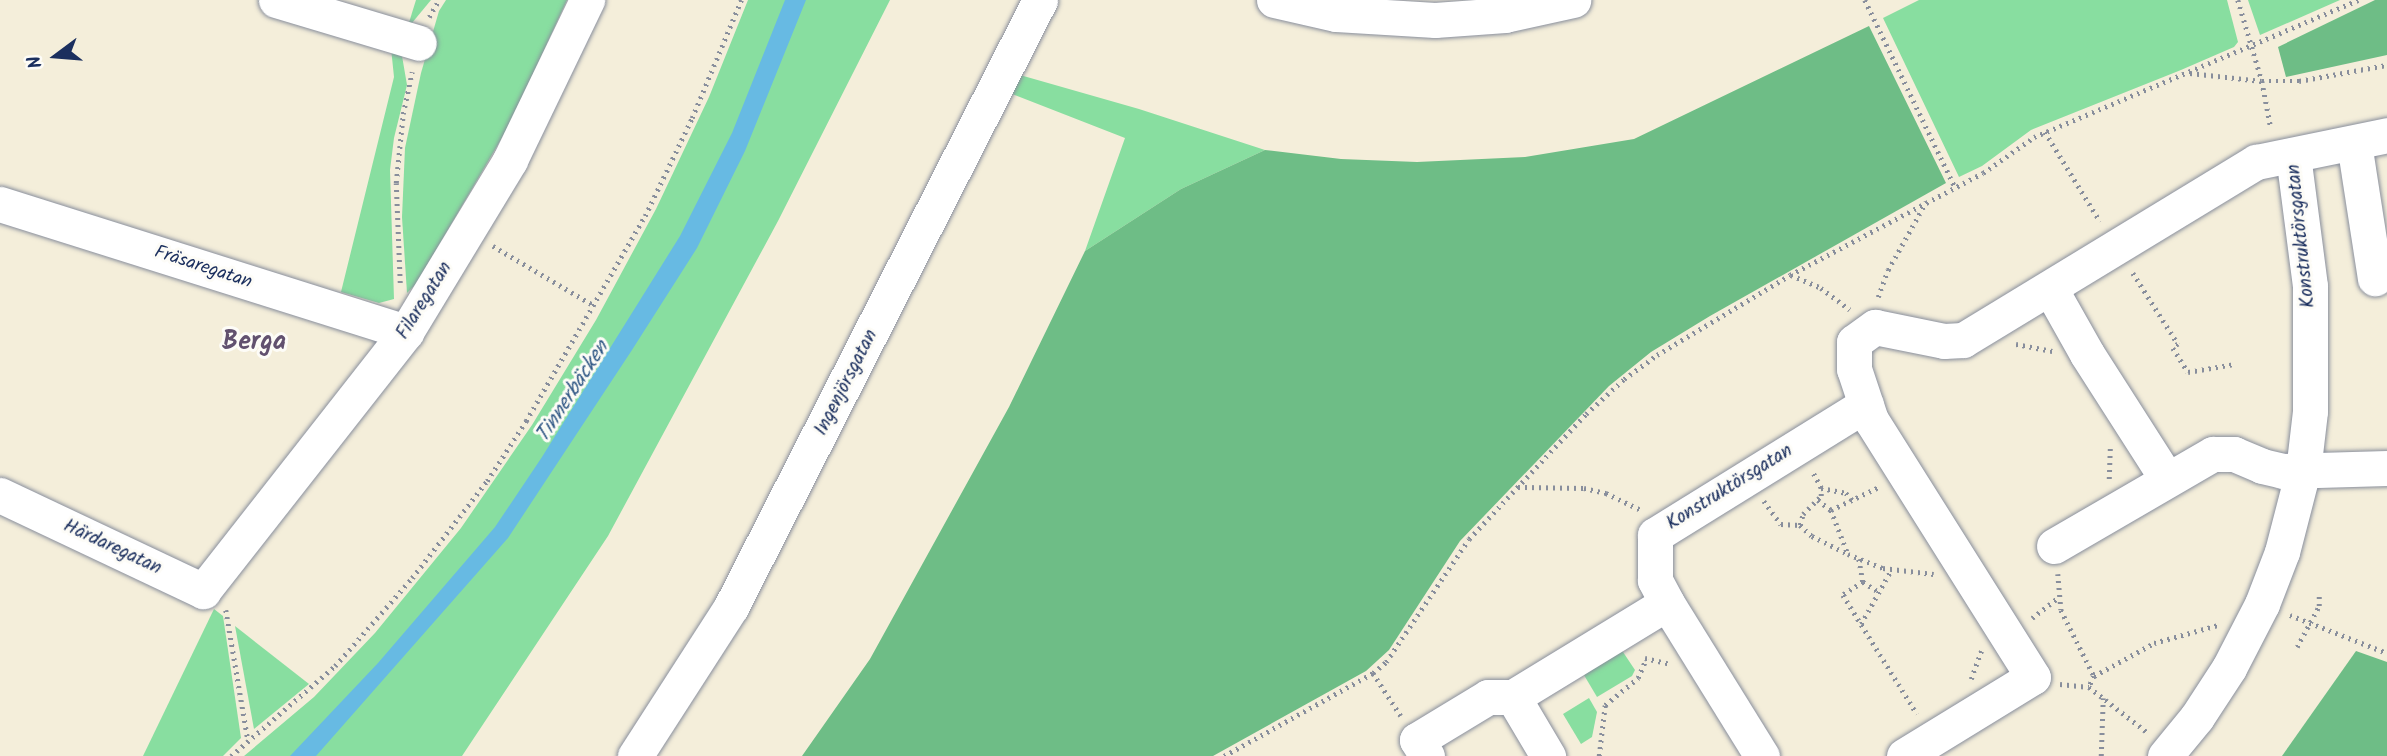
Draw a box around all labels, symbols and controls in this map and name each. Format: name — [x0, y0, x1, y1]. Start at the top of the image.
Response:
north arrow — [21, 21, 91, 91]
text: N — [20, 52, 52, 72]
street label: Konstruktörsgatan — [2283, 163, 2321, 309]
street label: Fräsaregatan — [151, 241, 255, 295]
street label: Filaregatan — [392, 258, 458, 344]
street label: Ingenjörsgatan — [811, 326, 883, 440]
district label: Berga — [222, 327, 286, 359]
water label: Tinnerbäcken — [531, 337, 615, 447]
street label: Konstruktörsgatan — [1663, 440, 1797, 536]
street label: Härdaregatan — [59, 515, 165, 581]

